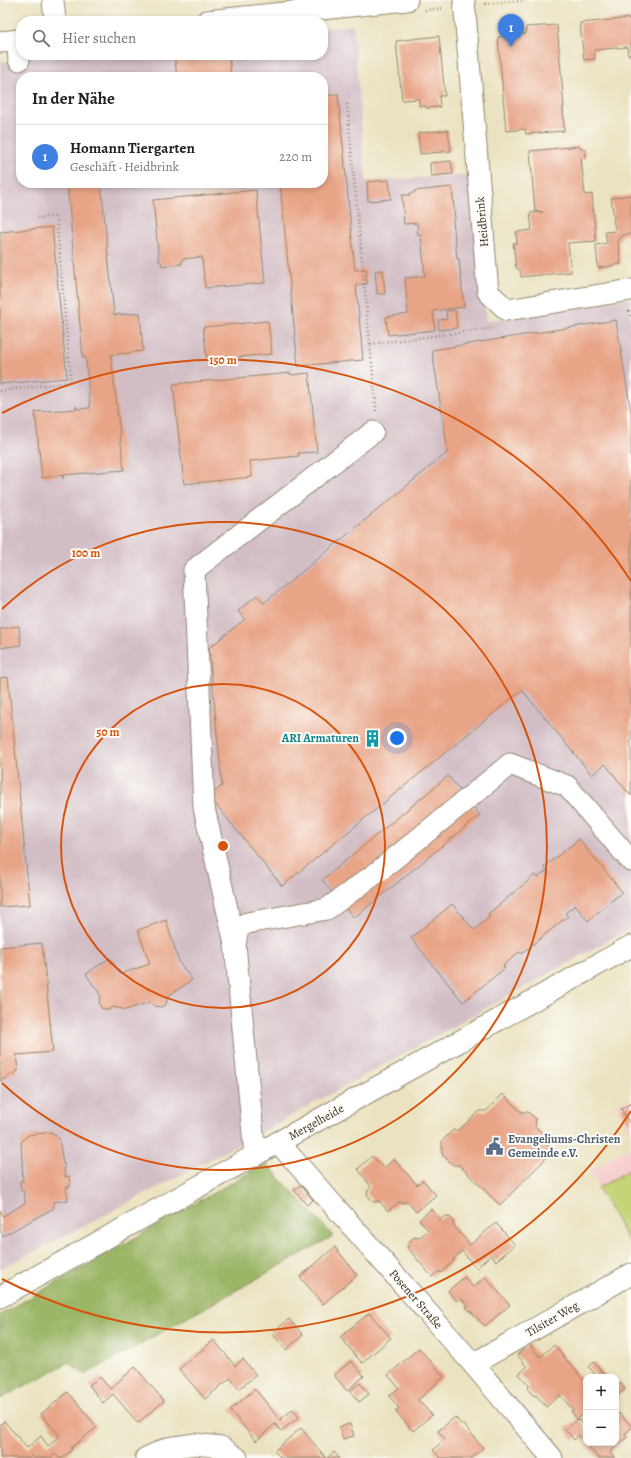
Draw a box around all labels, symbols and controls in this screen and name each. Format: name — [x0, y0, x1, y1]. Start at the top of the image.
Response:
pin: 1 — [498, 14, 524, 47]
search box — [16, 16, 328, 60]
icon: search — [30, 27, 52, 49]
text: Hier suchen — [62, 28, 136, 48]
text: In der Nähe — [32, 87, 115, 110]
text: Homann Tiergarten — [70, 138, 195, 158]
text: 1 — [43, 148, 47, 165]
text: 220 m — [279, 148, 312, 165]
text: Geschäft · Heidbrink — [70, 158, 179, 175]
street label: Heidbrink — [472, 196, 492, 248]
text: 150 m — [209, 352, 237, 368]
text: 100 m — [72, 545, 100, 561]
text: 50 m — [96, 724, 120, 740]
building icon: ARI Armaturen — [362, 728, 382, 748]
your location — [387, 728, 407, 748]
place label: ARI Armaturen — [281, 730, 359, 746]
centre of rings — [216, 839, 230, 853]
street label: Mergelheide — [285, 1100, 347, 1144]
place label: Evangeliums-Christen Gemeinde e.V. — [508, 1131, 621, 1161]
public building icon: Evangeliums-Christen Gemeinde e.V. — [485, 1136, 505, 1156]
street label: Posener Straße — [386, 1266, 446, 1332]
street label: Tilsiter Weg — [523, 1297, 581, 1341]
map controls — [583, 1374, 619, 1446]
button: + — [583, 1374, 619, 1410]
button: − — [583, 1410, 619, 1446]

